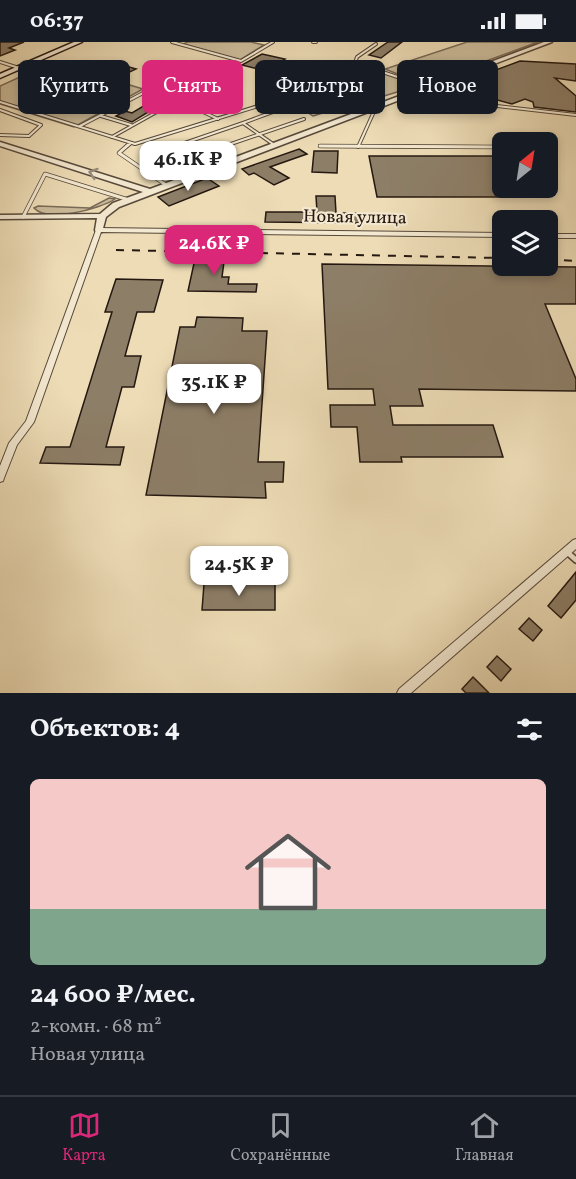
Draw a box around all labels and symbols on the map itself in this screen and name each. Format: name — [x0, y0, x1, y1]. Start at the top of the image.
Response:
north arrow — [492, 132, 558, 198]
pin: 46.1K ₽ — [133, 141, 243, 192]
one-way arrow — [88, 168, 99, 181]
street label: Новая улица — [303, 205, 407, 231]
pin: 24.6K ₽ — [159, 225, 269, 276]
pin: 35.1K ₽ — [159, 364, 269, 415]
pin: 24.5K ₽ — [184, 546, 294, 597]

